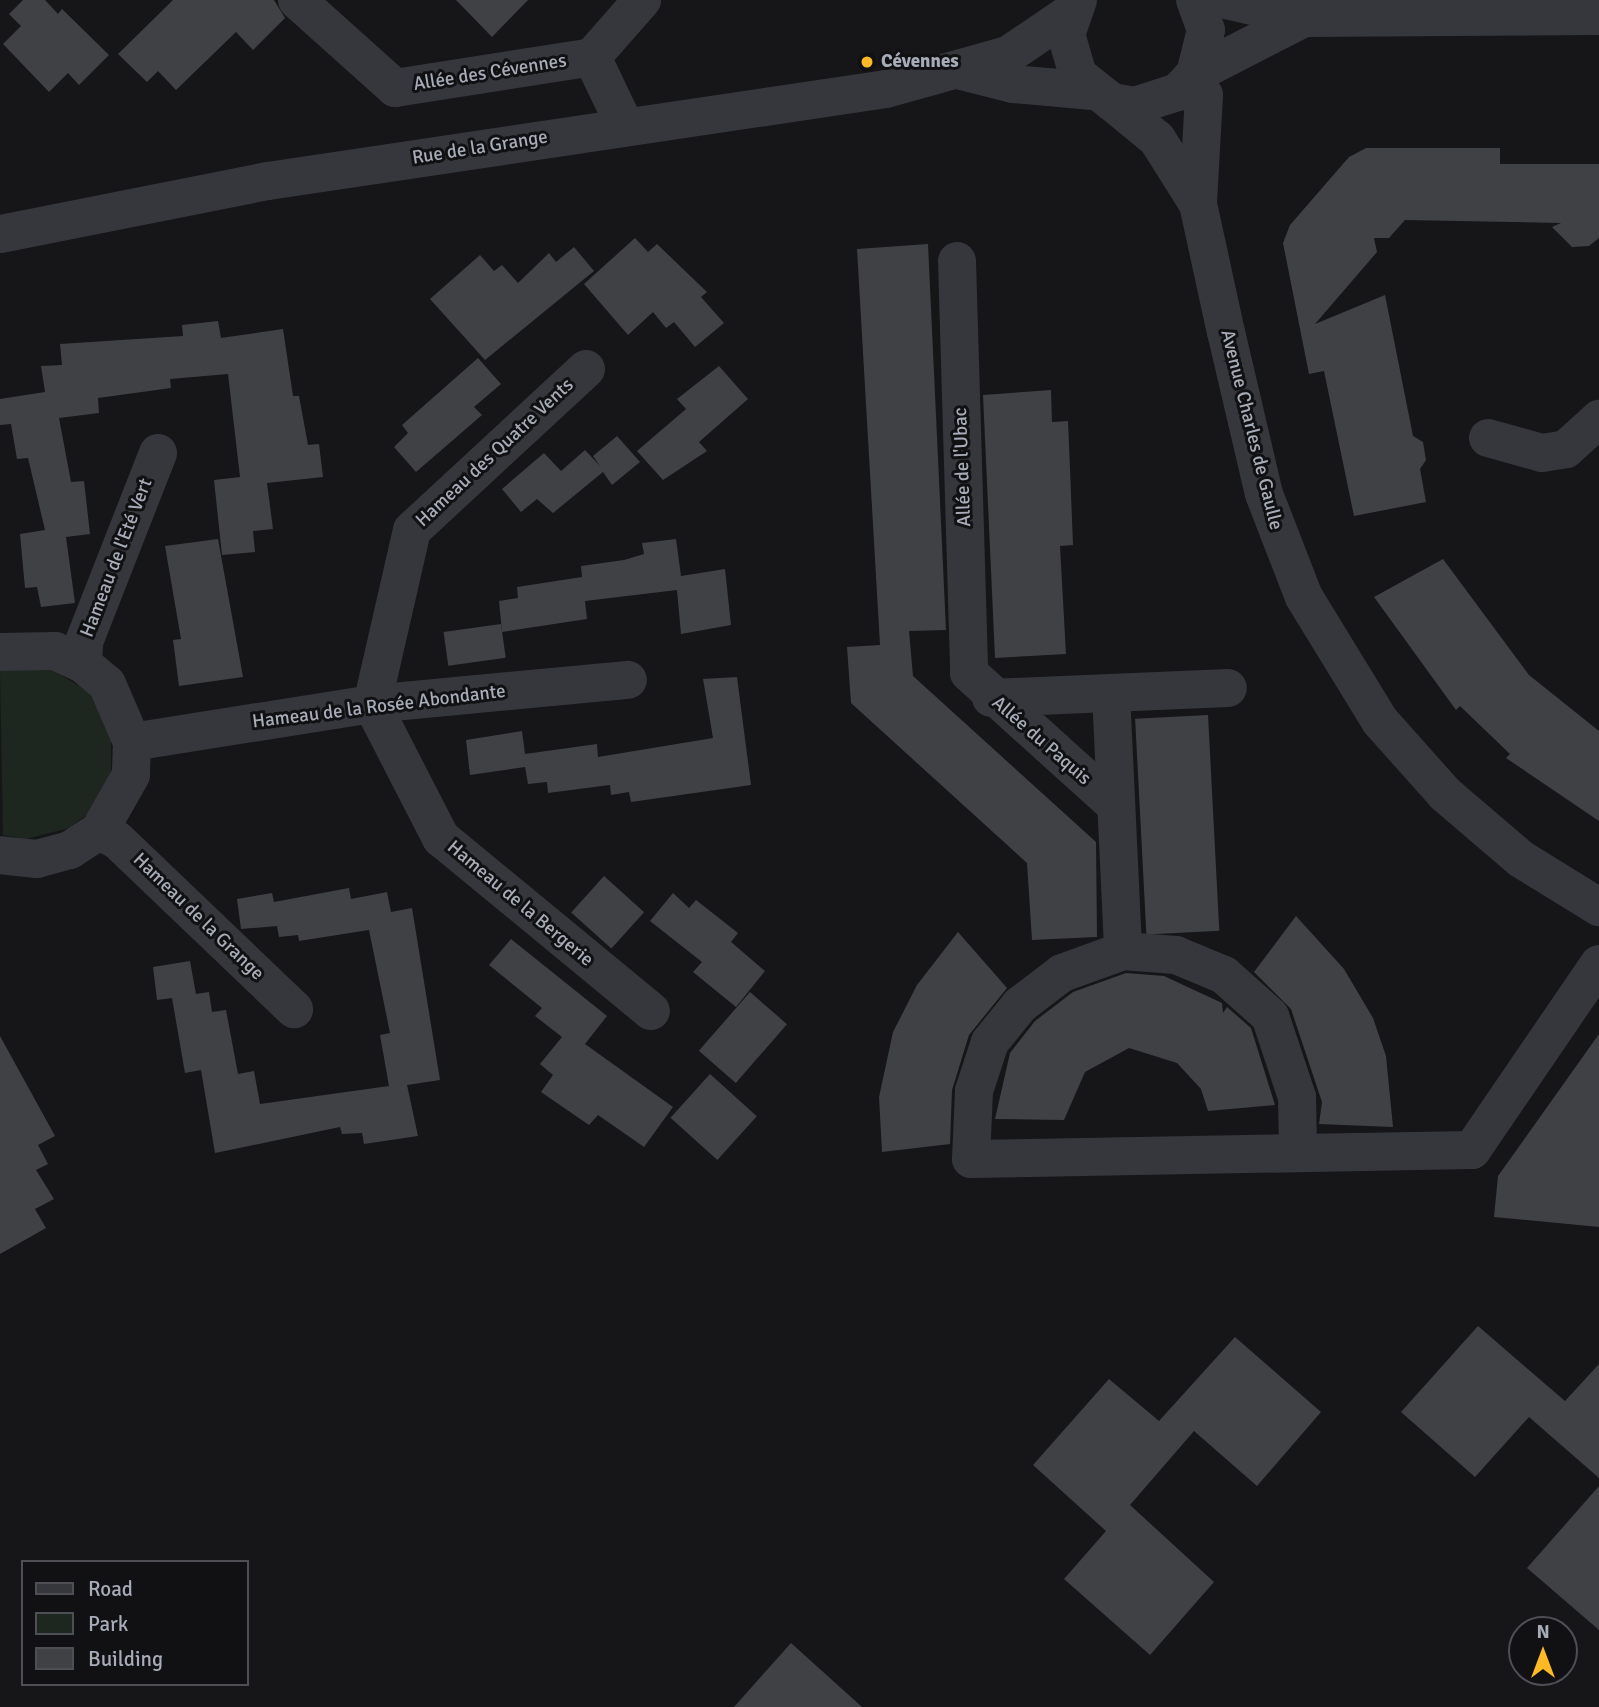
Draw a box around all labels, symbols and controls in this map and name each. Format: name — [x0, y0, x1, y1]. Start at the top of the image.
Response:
street label: Allée des Cévennes — [412, 50, 568, 96]
place label: Cévennes — [881, 51, 959, 73]
marker: Cévennes — [859, 54, 875, 70]
street label: Rue de la Grange — [411, 126, 549, 170]
street label: Avenue Charles de Gaulle — [1215, 327, 1287, 533]
street label: Hameau des Quatre Vents — [411, 374, 579, 532]
street label: Allée de l'Ubac — [950, 407, 976, 527]
street label: Hameau de l'Eté Vert — [76, 475, 158, 641]
street label: Hameau de la Rosée Abondante — [251, 680, 507, 734]
street label: Allée du Paquis — [987, 692, 1095, 790]
street label: Hameau de la Bergerie — [442, 836, 598, 972]
street label: Hameau de la Grange — [128, 849, 268, 985]
legend — [21, 1560, 248, 1686]
text: Road — [88, 1576, 133, 1602]
text: Park — [88, 1611, 128, 1637]
north arrow — [1508, 1616, 1578, 1686]
text: N — [1536, 1620, 1550, 1644]
text: Building — [88, 1646, 163, 1672]

